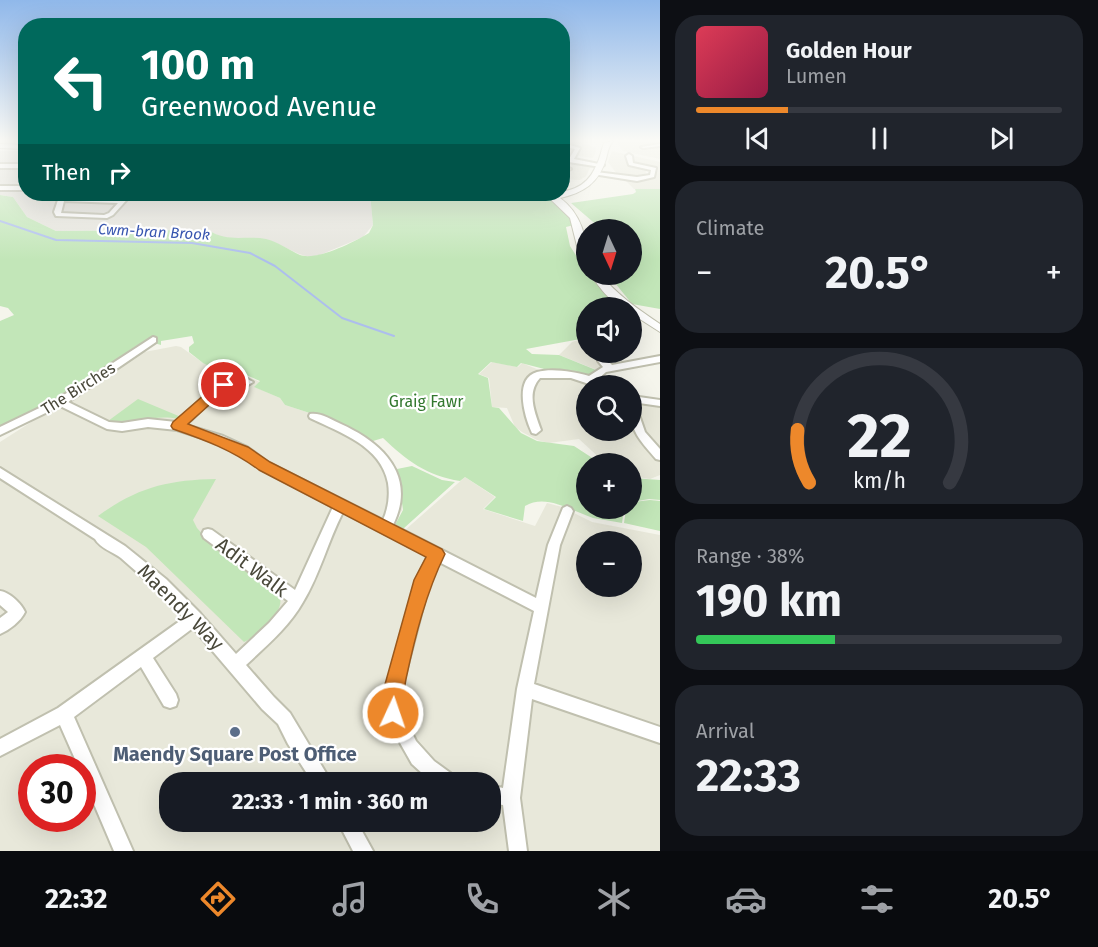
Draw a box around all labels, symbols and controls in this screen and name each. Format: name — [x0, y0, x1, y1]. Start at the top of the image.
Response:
text: Golden Hour — [786, 37, 912, 64]
text: 100 m — [141, 40, 255, 90]
icon: left — [42, 42, 120, 120]
text: Lumen — [786, 64, 847, 88]
text: Greenwood Avenue — [141, 91, 377, 123]
icon: previous — [741, 122, 774, 155]
icon: pause — [863, 122, 896, 155]
icon: next — [985, 122, 1018, 155]
icon: right — [103, 156, 136, 189]
text: Then — [42, 159, 91, 186]
text: Climate — [696, 216, 764, 240]
north arrow — [576, 219, 642, 285]
map controls — [576, 219, 642, 597]
water label: Cwm-bran Brook — [98, 220, 210, 244]
text: 20.5° — [825, 246, 933, 300]
text: − — [696, 253, 713, 293]
text: + — [1046, 253, 1062, 293]
button: sound — [576, 297, 642, 363]
street label: The Birches — [38, 358, 119, 419]
pin — [198, 359, 249, 410]
icon: arrive — [207, 368, 240, 401]
button: search — [576, 375, 642, 441]
park label: Graig Fawr — [389, 392, 464, 411]
text: 22 — [847, 399, 911, 474]
button: + — [576, 453, 642, 519]
text: km/h — [852, 468, 906, 494]
button: − — [576, 531, 642, 597]
street label: Adit Walk — [211, 532, 293, 602]
text: Range · 38% — [696, 544, 804, 568]
street label: Maendy Way — [133, 559, 229, 655]
text: 190 km — [696, 574, 842, 628]
position arrow — [361, 681, 425, 745]
text: Arrival — [696, 719, 755, 743]
marker: Maendy Square Post Office — [228, 725, 242, 739]
place label: Maendy Square Post Office — [113, 742, 357, 766]
text: 22:33 — [696, 749, 801, 803]
speed limit sign: 30 — [18, 754, 96, 832]
text: 22:33 · 1 min · 360 m — [232, 788, 428, 815]
icon: directions — [197, 878, 239, 920]
icon: music — [329, 878, 371, 920]
icon: phone — [461, 878, 503, 920]
icon: climate — [593, 878, 635, 920]
icon: car — [725, 878, 767, 920]
icon: filters — [856, 878, 898, 920]
text: 22:32 — [45, 883, 107, 915]
text: 20.5° — [988, 883, 1053, 915]

